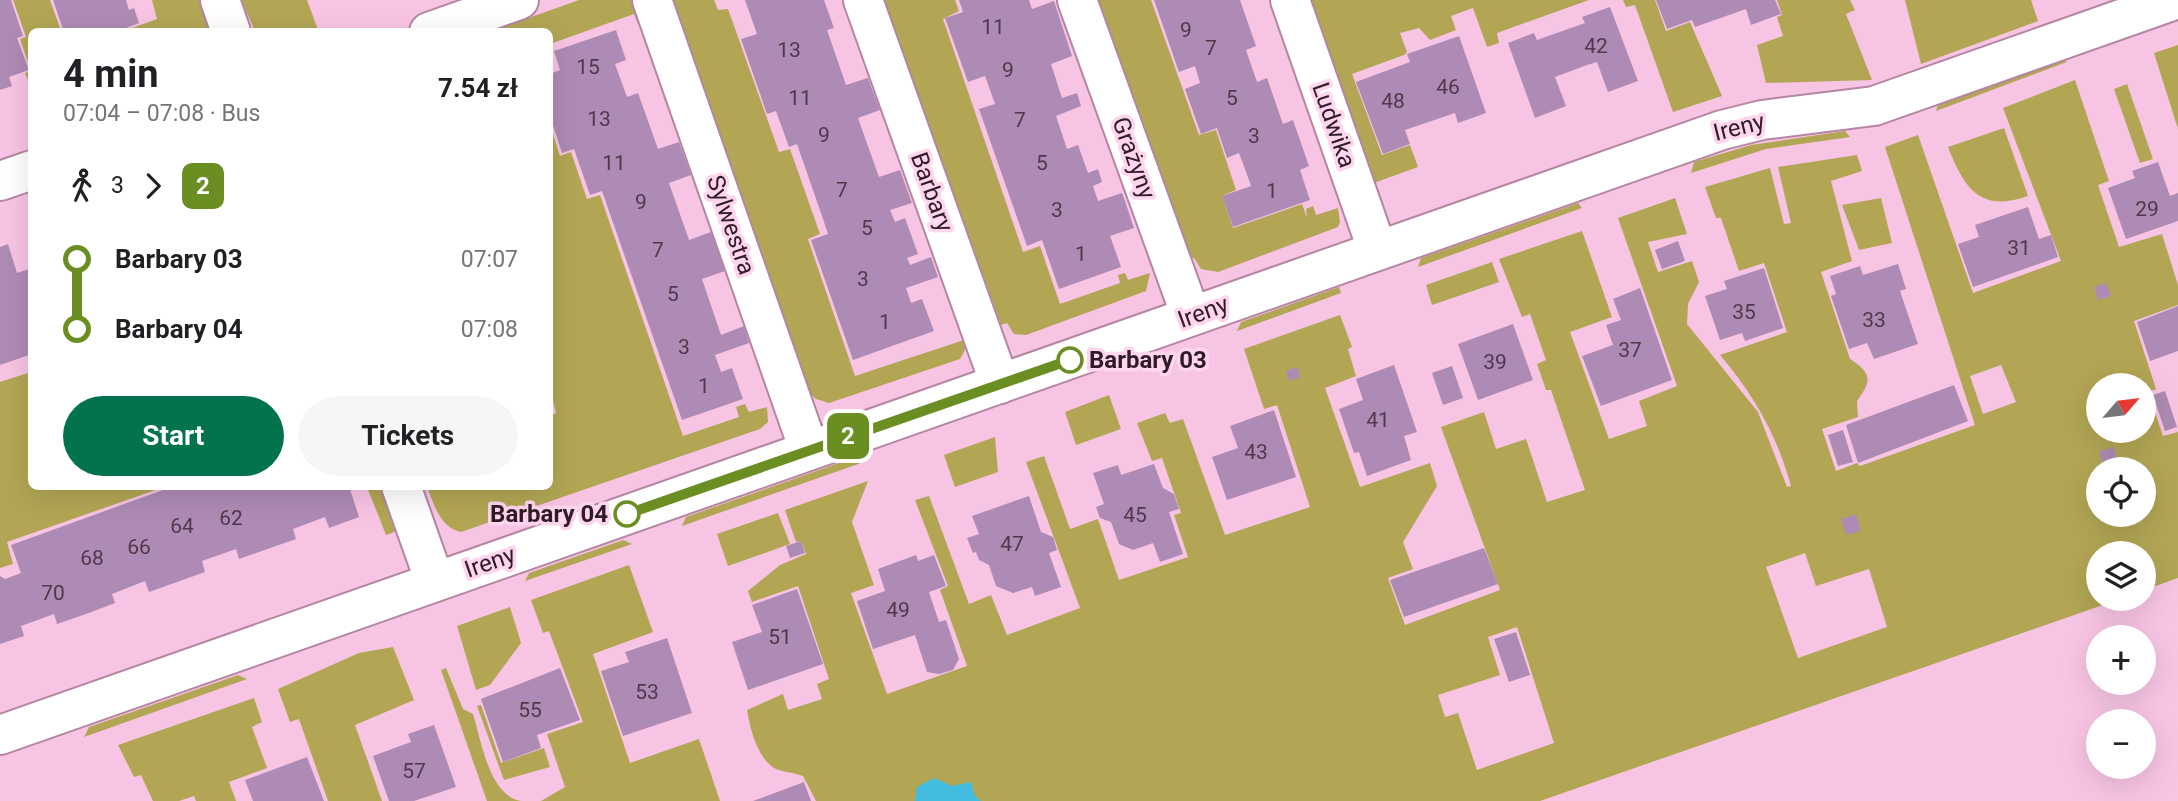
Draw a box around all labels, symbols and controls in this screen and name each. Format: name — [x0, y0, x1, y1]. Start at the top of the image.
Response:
house number: 11 — [981, 15, 1005, 39]
house number: 9 — [1180, 18, 1192, 42]
house number: 42 — [1584, 34, 1608, 58]
house number: 7 — [1205, 36, 1217, 60]
house number: 13 — [777, 38, 801, 62]
text: 4 min — [63, 52, 159, 96]
house number: 15 — [576, 55, 600, 79]
house number: 9 — [1002, 58, 1014, 82]
text: 7.54 zł — [438, 73, 518, 103]
house number: 46 — [1436, 75, 1460, 99]
street label: Ludwika — [1306, 79, 1362, 171]
house number: 11 — [788, 86, 812, 110]
house number: 5 — [1226, 86, 1238, 110]
house number: 48 — [1381, 89, 1405, 113]
text: 07:04 – 07:08 · Bus — [63, 100, 260, 127]
house number: 13 — [587, 107, 611, 131]
street label: Ireny — [1710, 107, 1768, 147]
house number: 7 — [1014, 108, 1026, 132]
street label: Grażyny — [1106, 113, 1162, 203]
house number: 9 — [818, 123, 830, 147]
house number: 3 — [1248, 124, 1260, 148]
street label: Barbary — [905, 149, 959, 236]
house number: 11 — [602, 151, 626, 175]
house number: 5 — [1036, 151, 1048, 175]
icon: walk — [63, 167, 101, 205]
icon: forward — [134, 167, 172, 205]
text: 3 — [111, 172, 124, 199]
text: 2 — [196, 172, 210, 200]
street label: Sylwestra — [701, 172, 761, 278]
house number: 7 — [836, 178, 848, 202]
house number: 1 — [1266, 179, 1278, 203]
house number: 9 — [635, 190, 647, 214]
house number: 29 — [2135, 197, 2159, 221]
house number: 3 — [1051, 198, 1063, 222]
house number: 5 — [861, 216, 873, 240]
house number: 31 — [2007, 236, 2031, 260]
house number: 7 — [652, 238, 664, 262]
house number: 1 — [1075, 242, 1087, 266]
text: Barbary 03 — [115, 244, 243, 274]
text: 07:07 — [461, 246, 518, 273]
house number: 3 — [857, 267, 869, 291]
house number: 5 — [667, 282, 679, 306]
street label: Ireny — [1174, 290, 1233, 334]
house number: 35 — [1732, 300, 1756, 324]
house number: 33 — [1862, 308, 1886, 332]
house number: 1 — [879, 310, 891, 334]
text: Barbary 04 — [115, 314, 243, 344]
text: 07:08 — [461, 316, 518, 343]
house number: 3 — [678, 335, 690, 359]
house number: 37 — [1618, 338, 1642, 362]
place label: Barbary 03 — [1089, 346, 1207, 374]
marker: Barbary 03 — [1057, 347, 1083, 373]
house number: 39 — [1483, 350, 1507, 374]
north arrow — [2086, 373, 2156, 443]
map controls — [2086, 373, 2156, 779]
house number: 1 — [698, 374, 710, 398]
button: Start — [63, 396, 284, 476]
button: Tickets — [298, 396, 518, 476]
house number: 41 — [1366, 408, 1390, 432]
line badge: 2 — [825, 413, 871, 459]
text: 2 — [841, 422, 855, 450]
house number: 43 — [1244, 440, 1268, 464]
button: locate — [2086, 457, 2156, 527]
place label: Barbary 04 — [490, 500, 608, 528]
marker: Barbary 04 — [614, 501, 640, 527]
house number: 45 — [1123, 503, 1147, 527]
house number: 62 — [219, 506, 243, 530]
house number: 64 — [170, 514, 194, 538]
house number: 47 — [1000, 532, 1024, 556]
house number: 66 — [127, 535, 151, 559]
street label: Ireny — [461, 540, 520, 584]
button: layers — [2086, 541, 2156, 611]
house number: 68 — [80, 546, 104, 570]
house number: 70 — [41, 581, 65, 605]
house number: 49 — [886, 598, 910, 622]
house number: 51 — [768, 625, 792, 649]
button: + — [2086, 625, 2156, 695]
house number: 53 — [635, 680, 659, 704]
house number: 55 — [518, 698, 542, 722]
button: − — [2086, 709, 2156, 779]
house number: 57 — [402, 759, 426, 783]

